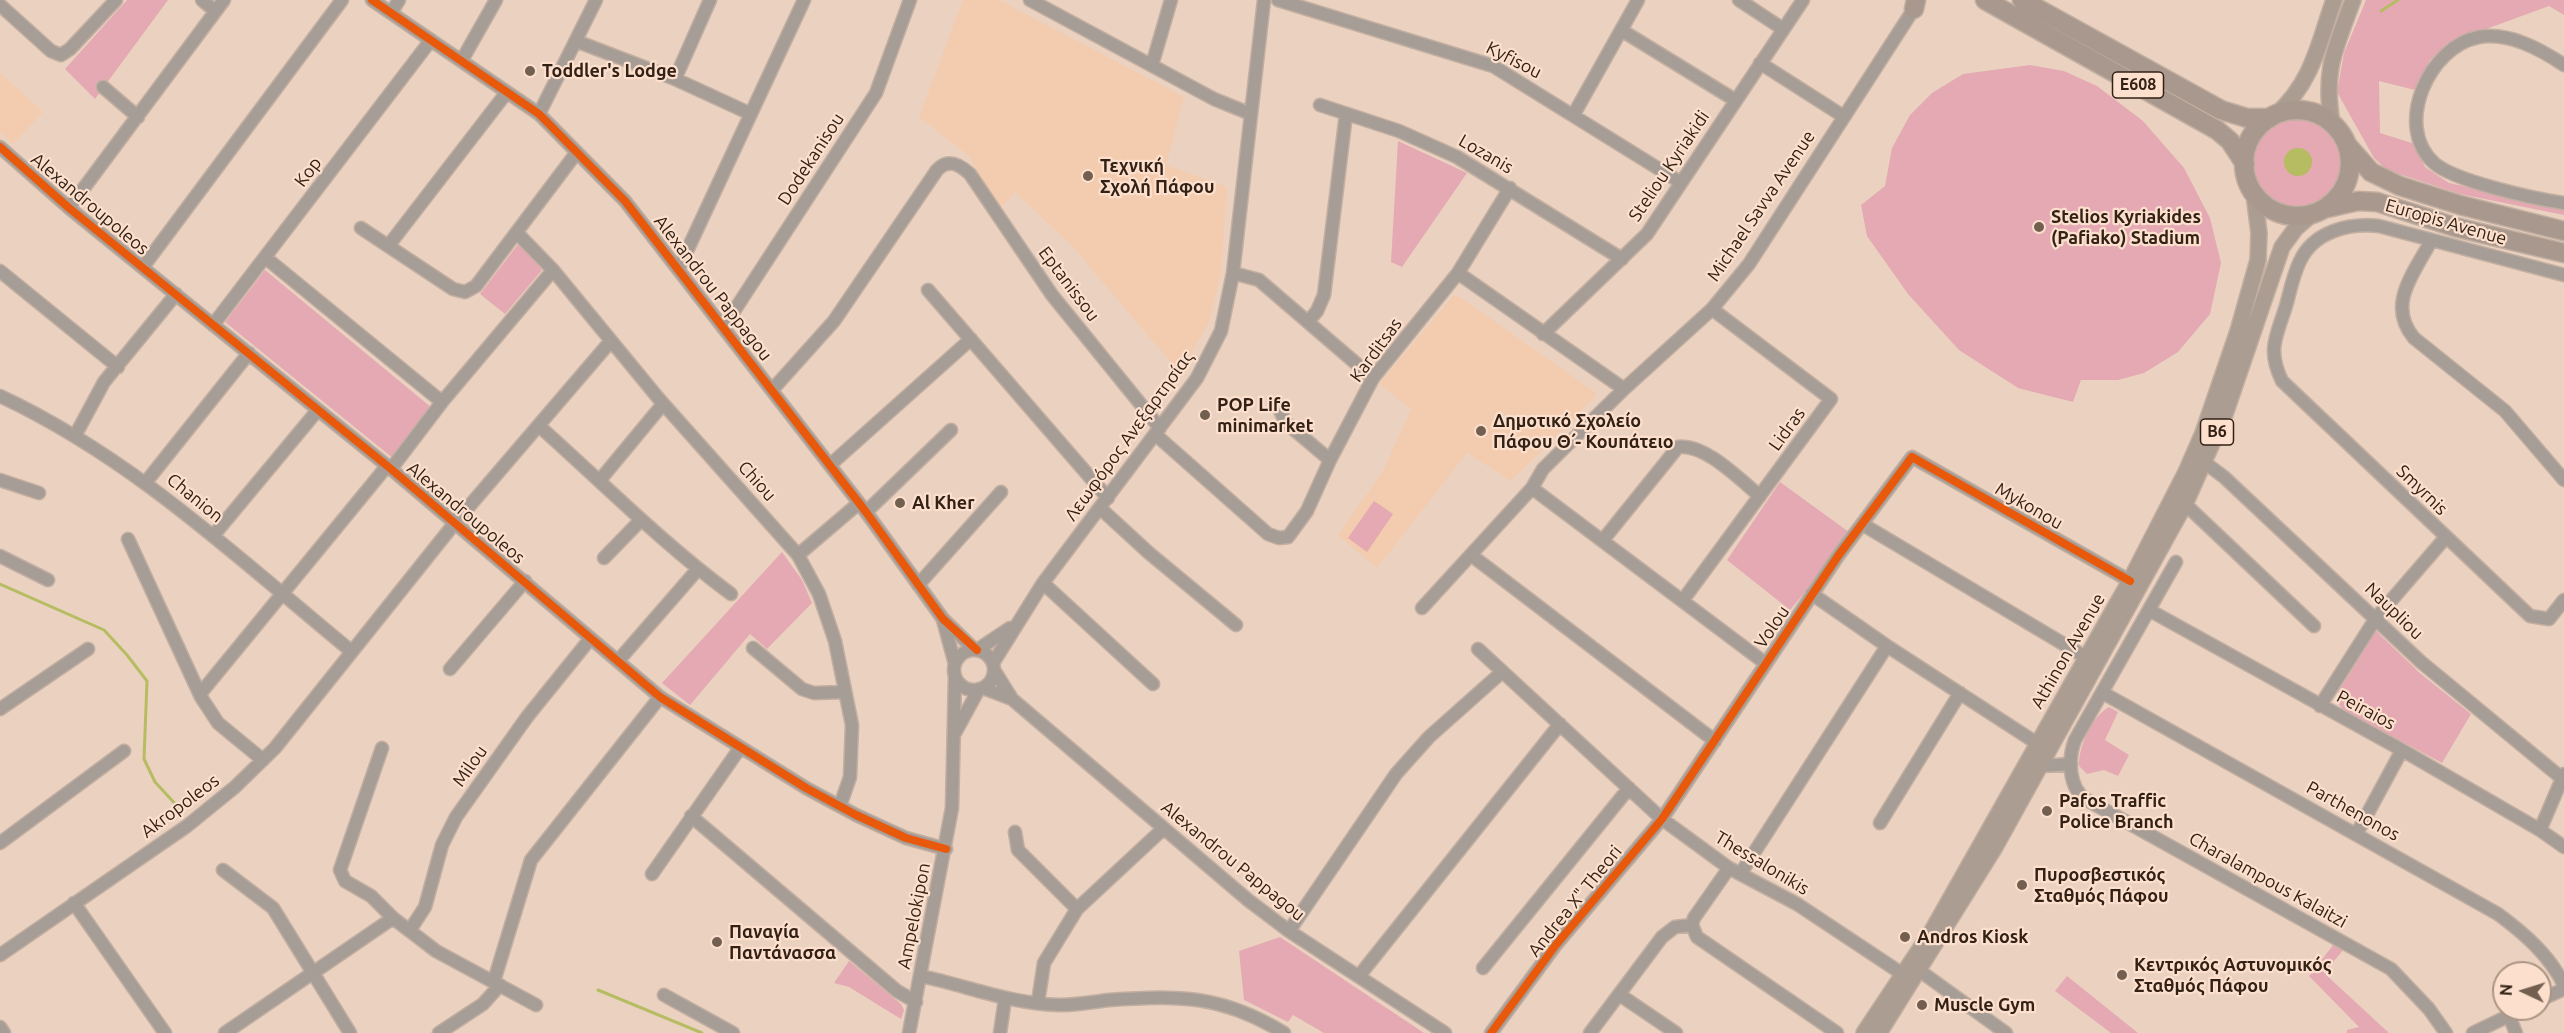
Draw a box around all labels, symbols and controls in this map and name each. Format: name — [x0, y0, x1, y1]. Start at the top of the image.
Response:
street label: Kyfisou — [1483, 37, 1545, 83]
place label: Toddler's Lodge — [542, 60, 677, 82]
marker: Toddler's Lodge — [523, 64, 537, 78]
road number: E608 — [2112, 72, 2164, 98]
street label: Steliou Kyriakidi — [1624, 107, 1714, 225]
street label: Dodekanisou — [773, 109, 849, 209]
street label: Michael Savva Avenue — [1702, 126, 1820, 286]
street label: Lozanis — [1455, 130, 1517, 178]
street label: Alexandroupoleos — [27, 148, 153, 260]
street label: Kop — [290, 153, 326, 191]
place label: Τεχνική Σχολή Πάφου — [1100, 155, 1214, 198]
marker: Τεχνική Σχολή Πάφου — [1081, 169, 1095, 183]
street label: Europis Avenue — [2383, 194, 2509, 250]
place label: Stelios Kyriakides (Pafiako) Stadium — [2051, 206, 2201, 248]
street label: Alexandrou Pappagou — [650, 211, 776, 365]
marker: Stelios Kyriakides (Pafiako) Stadium — [2032, 220, 2046, 234]
street label: Eptanissou — [1034, 242, 1104, 326]
street label: Karditsas — [1346, 314, 1406, 386]
street label: Λεωφόρος Ανεξαρτησίας — [1060, 347, 1198, 525]
place label: POP Life minimarket — [1217, 394, 1313, 436]
street label: Lidras — [1764, 403, 1810, 455]
marker: POP Life minimarket — [1198, 408, 1212, 422]
place label: Δημοτικό Σχολείο Πάφου Θ΄ - Κουπάτειο — [1493, 410, 1674, 452]
road number: B6 — [2200, 419, 2234, 445]
marker: Δημοτικό Σχολείο Πάφου Θ΄ - Κουπάτειο — [1474, 424, 1488, 438]
street label: Chiou — [733, 456, 781, 506]
street label: Alexandroupoleos — [403, 457, 529, 569]
street label: Smyrnis — [2392, 460, 2452, 520]
street label: Chanion — [163, 469, 227, 527]
street label: Mykonou — [1991, 478, 2067, 534]
place label: Al Kher — [912, 492, 975, 514]
marker: Al Kher — [893, 496, 907, 510]
street label: Naupliou — [2360, 578, 2428, 644]
street label: Athinon Avenue — [2026, 590, 2110, 712]
street label: Volou — [1750, 602, 1794, 652]
street label: Peiraios — [2333, 686, 2399, 734]
street label: Milou — [448, 741, 492, 791]
street label: Akropoleos — [137, 770, 223, 842]
street label: Parthenonos — [2303, 776, 2403, 846]
place label: Pafos Traffic Police Branch — [2059, 790, 2173, 832]
street label: Alexandrou Pappagou — [1157, 796, 1309, 926]
marker: Pafos Traffic Police Branch — [2040, 804, 2054, 818]
street label: Thessalonikis — [1711, 826, 1813, 900]
street label: Charalampous Kalaitzi — [2185, 827, 2351, 933]
street label: Andrea X" Theori — [1524, 841, 1626, 961]
street label: Ampelokipon — [893, 861, 935, 971]
place label: Πυροσβεστικός Σταθμός Πάφου — [2034, 864, 2169, 906]
marker: Πυροσβεστικός Σταθμός Πάφου — [2015, 878, 2029, 892]
place label: Παναγία Παντάνασσα — [729, 921, 836, 964]
place label: Andros Kiosk — [1917, 926, 2028, 948]
marker: Andros Kiosk — [1898, 930, 1912, 944]
marker: Παναγία Παντάνασσα — [710, 935, 724, 949]
place label: Κεντρικός Αστυνομικός Σταθμός Πάφου — [2134, 954, 2332, 996]
north arrow — [2492, 961, 2552, 1021]
marker: Κεντρικός Αστυνομικός Σταθμός Πάφου — [2115, 968, 2129, 982]
text: N — [2497, 983, 2515, 996]
place label: Muscle Gym — [1934, 994, 2035, 1016]
marker: Muscle Gym — [1915, 998, 1929, 1012]

